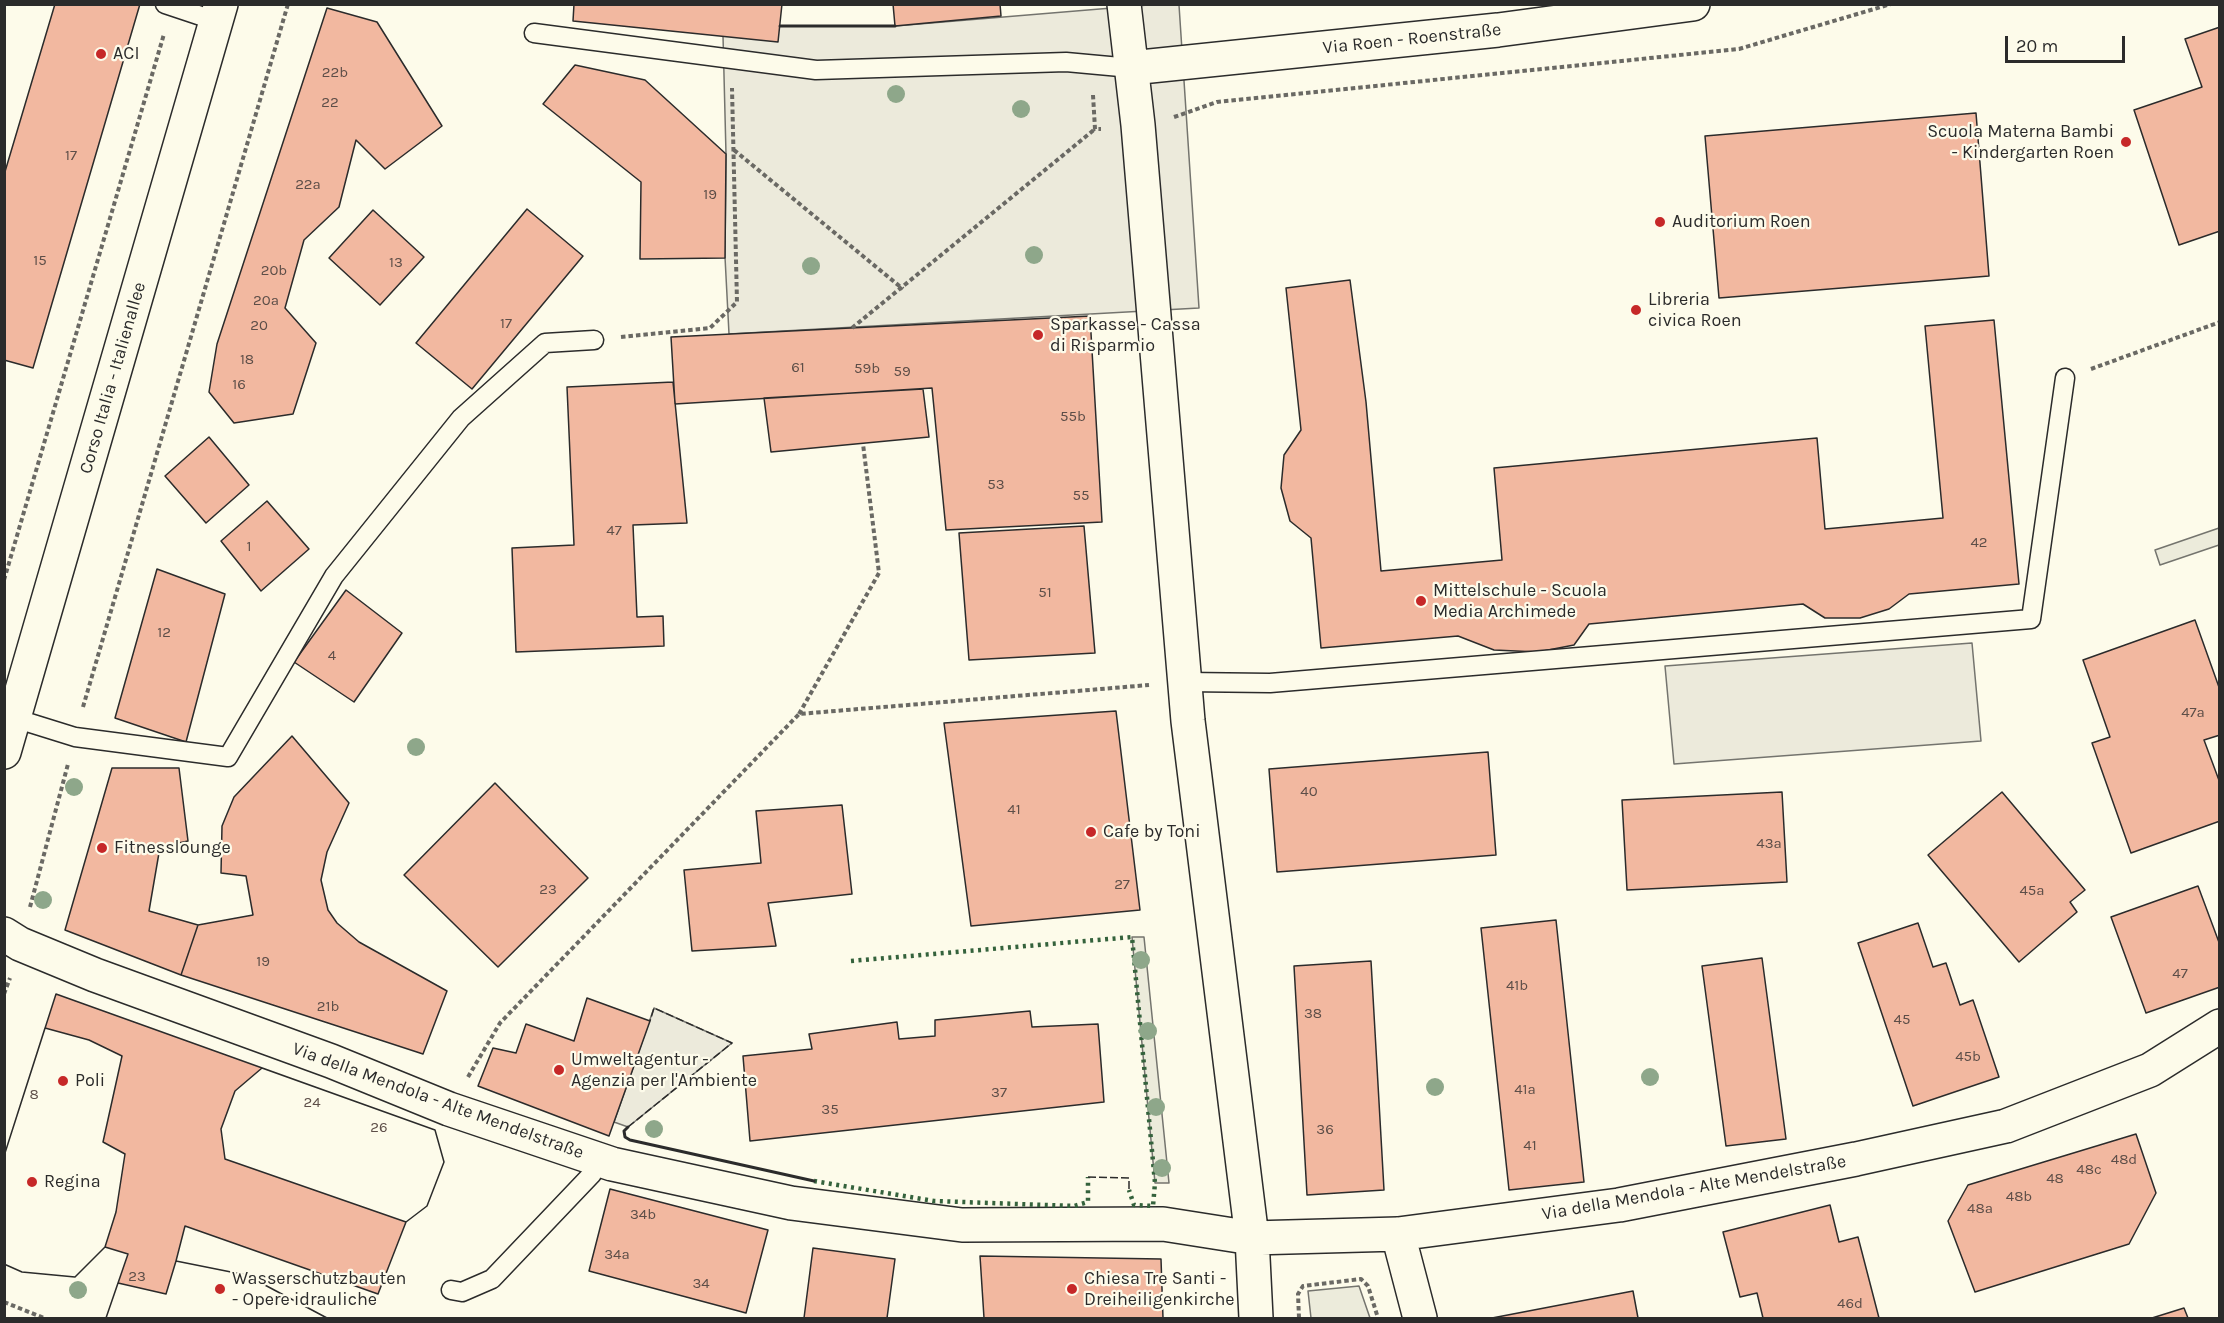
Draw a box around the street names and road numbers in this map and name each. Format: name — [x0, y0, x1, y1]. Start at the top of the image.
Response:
street label: Via Roen - Roenstraße — [1322, 19, 1502, 59]
street label: Corso Italia - Italienallee — [75, 280, 151, 476]
street label: Via della Mendola - Alte Mendelstraße — [289, 1038, 587, 1164]
street label: Via della Mendola - Alte Mendelstraße — [1540, 1151, 1848, 1225]

